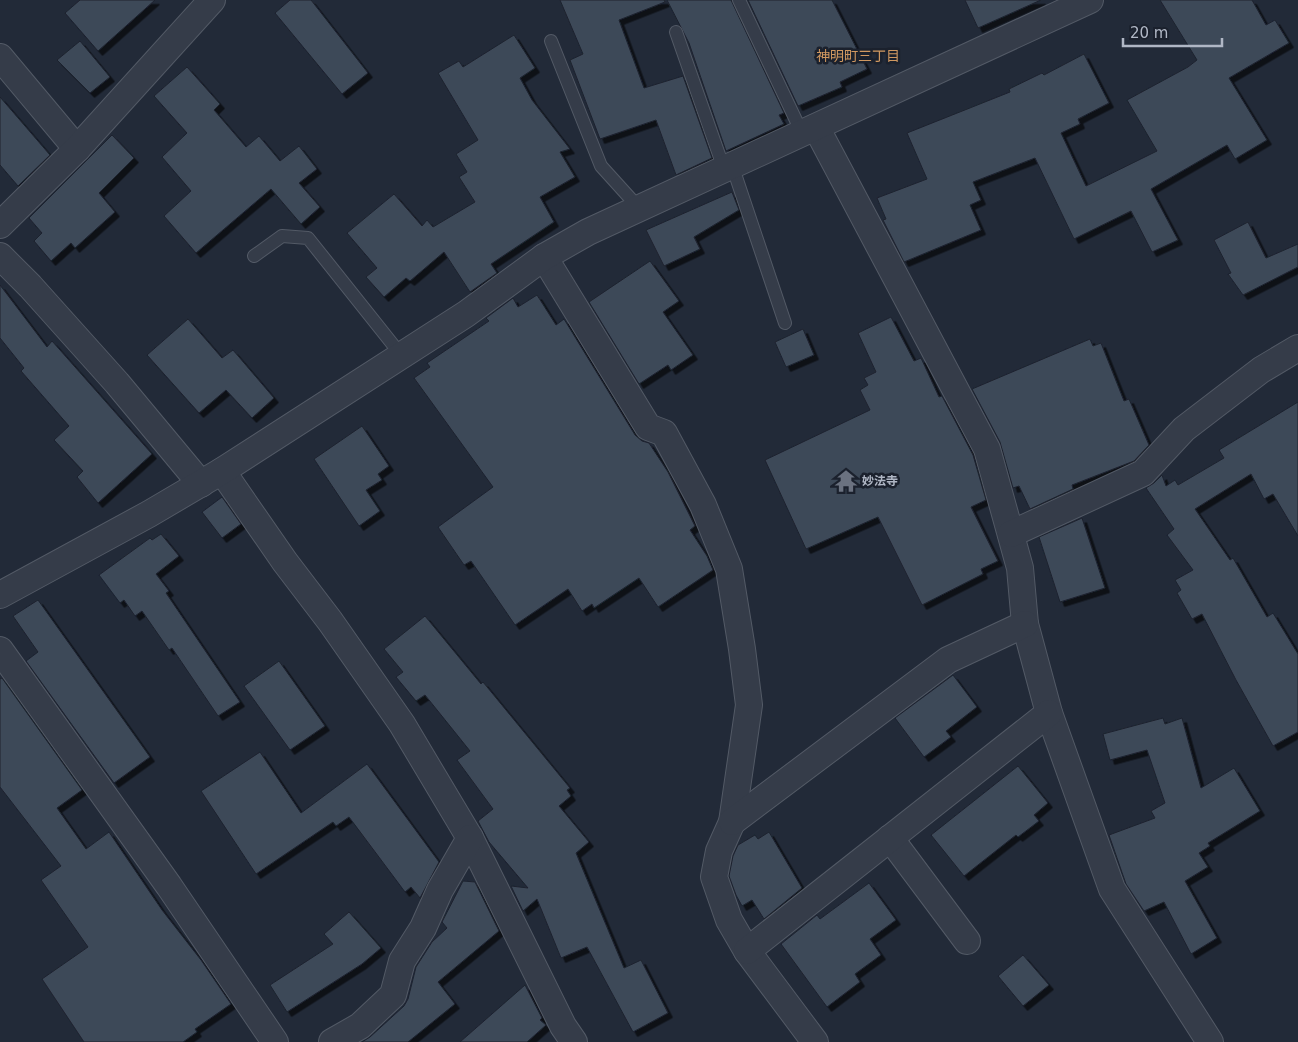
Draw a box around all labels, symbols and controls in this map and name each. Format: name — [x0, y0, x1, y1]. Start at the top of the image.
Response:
scale bar — [1123, 15, 1222, 47]
text: 20 m — [1130, 24, 1168, 42]
district label: 神明町三丁目 — [816, 48, 900, 64]
temple icon: 妙法寺 — [833, 468, 859, 494]
place label: 妙法寺 — [862, 474, 898, 488]

